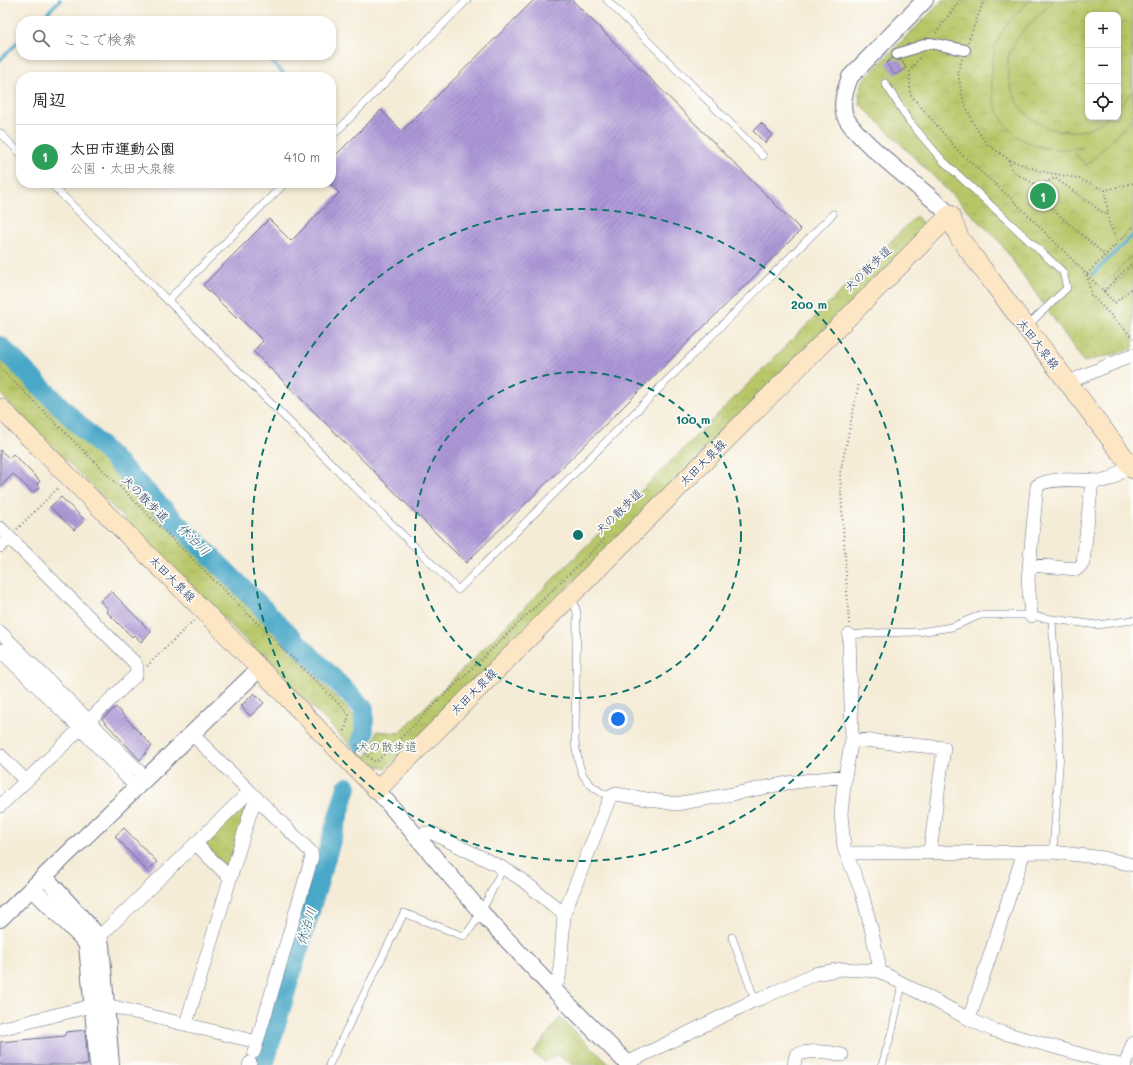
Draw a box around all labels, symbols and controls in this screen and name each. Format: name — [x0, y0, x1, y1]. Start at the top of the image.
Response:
map controls — [1085, 12, 1121, 120]
button: + — [1085, 12, 1121, 48]
search box — [16, 16, 336, 60]
icon: search — [30, 27, 52, 49]
text: ここで検索 — [62, 29, 137, 49]
button: − — [1085, 48, 1121, 84]
button: locate — [1085, 84, 1121, 120]
text: 周辺 — [32, 88, 66, 110]
text: 太田市運動公園 — [70, 138, 175, 158]
text: 1 — [42, 148, 48, 165]
text: 410 m — [284, 148, 320, 165]
text: 公園 · 太田大泉線 — [70, 159, 175, 176]
pin: 1 — [1030, 181, 1056, 211]
street label: 犬の散歩道 — [840, 242, 894, 295]
text: 200 m — [791, 296, 827, 312]
street label: 太田大泉線 — [1014, 315, 1064, 372]
text: 100 m — [676, 411, 710, 427]
street label: 太田大泉線 — [675, 435, 729, 489]
street label: 犬の散歩道 — [119, 471, 173, 525]
street label: 犬の散歩道 — [591, 485, 645, 538]
water label: 休泊川 — [175, 519, 214, 558]
centre of rings — [571, 528, 585, 542]
street label: 太田大泉線 — [146, 551, 200, 605]
street label: 太田大泉線 — [446, 664, 500, 718]
your location — [608, 709, 628, 729]
park label: 犬の散歩道 — [357, 738, 417, 754]
water label: 休泊川 — [292, 905, 319, 947]

